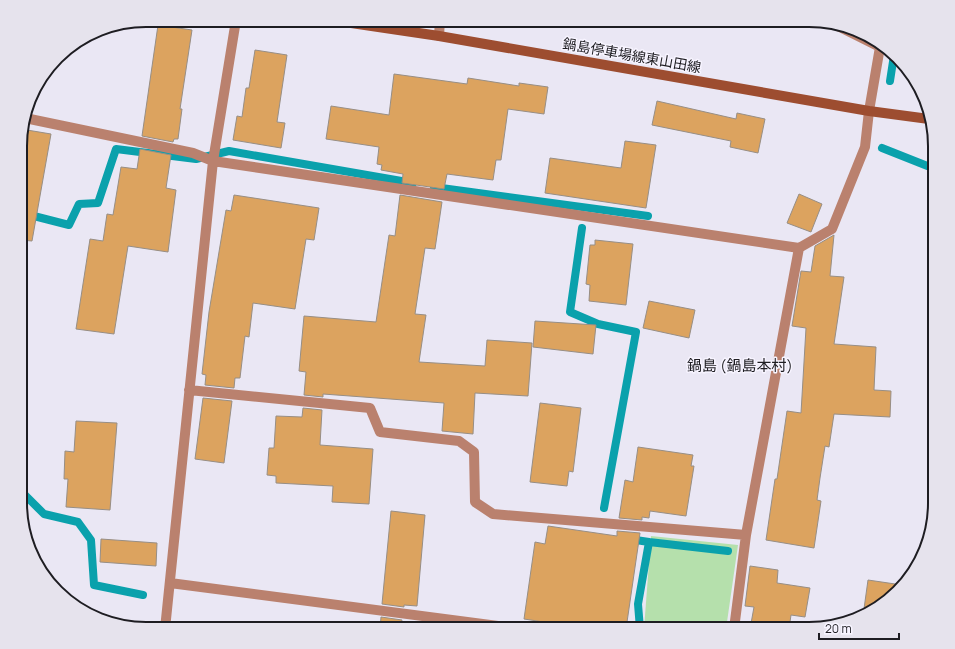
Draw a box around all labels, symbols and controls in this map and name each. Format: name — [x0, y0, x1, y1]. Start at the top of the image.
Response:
street label: 鍋島停車場線東山田線 — [561, 33, 703, 77]
district label: 鍋島 (鍋島本村) — [687, 355, 793, 376]
scale bar — [819, 615, 899, 641]
text: 20 m — [825, 620, 852, 637]

